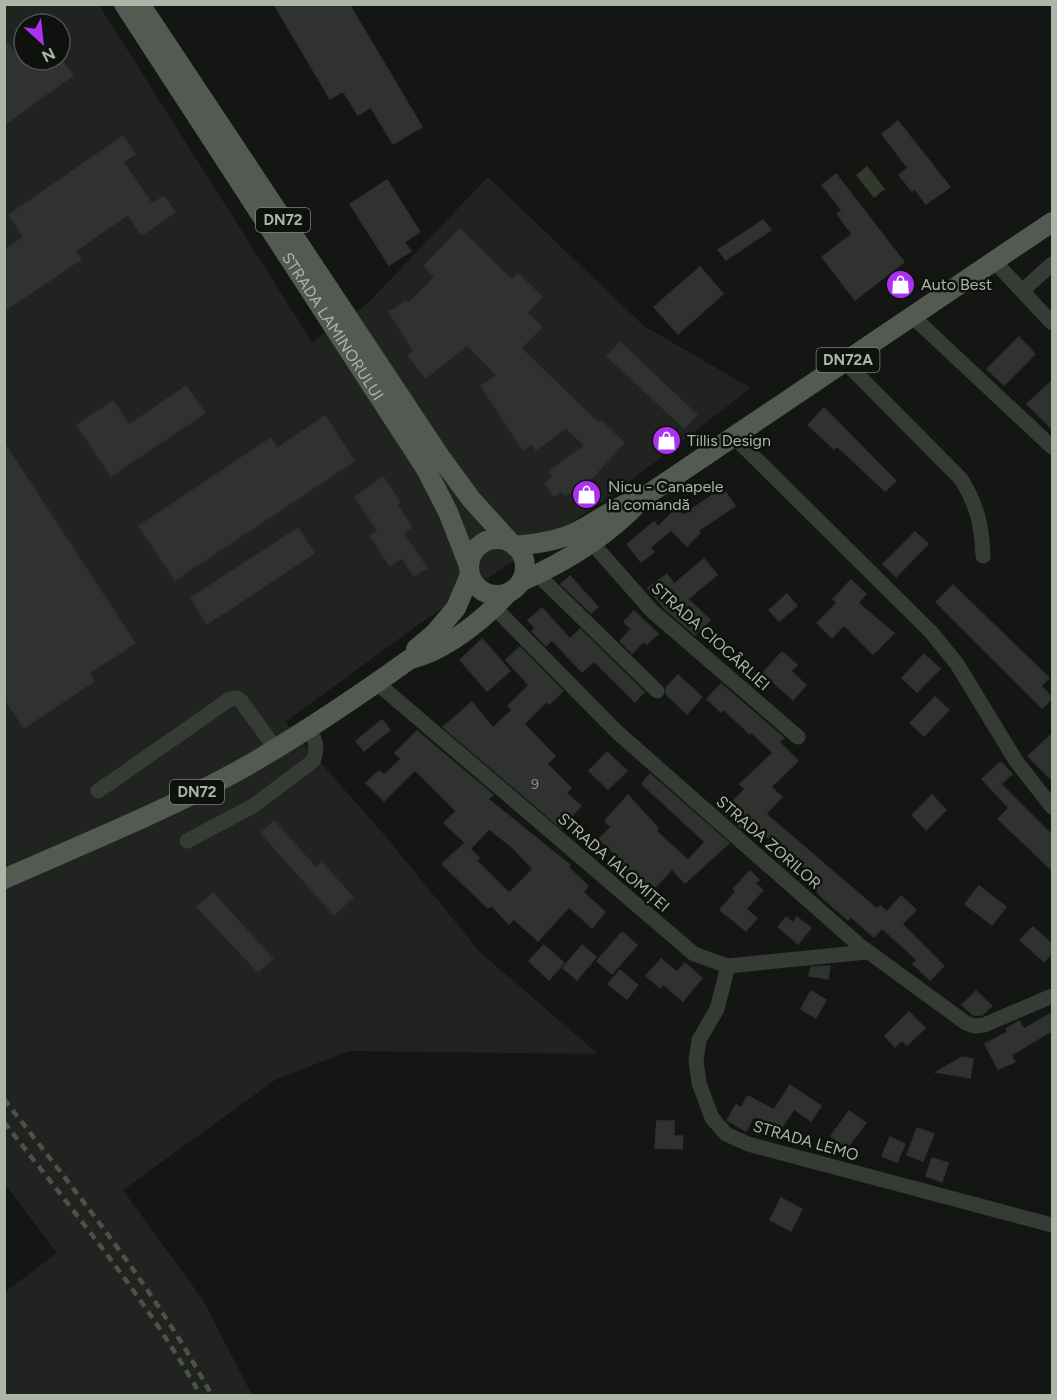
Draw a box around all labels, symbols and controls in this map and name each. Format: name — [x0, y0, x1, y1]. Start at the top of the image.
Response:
north arrow — [12, 12, 72, 72]
text: N — [39, 44, 58, 66]
road number: DN72 — [256, 208, 310, 232]
street label: STRADA LAMINORULUI — [278, 249, 388, 404]
shop icon: Auto Best — [884, 268, 916, 300]
place label: Auto Best — [921, 275, 992, 294]
road number: DN72A — [816, 348, 880, 372]
shop icon: Tillis Design — [650, 424, 682, 456]
place label: Tillis Design — [687, 431, 771, 450]
place label: Nicu - Canapele la comandă — [608, 477, 724, 514]
shop icon: Nicu - Canapele la comandă — [571, 479, 603, 511]
street label: STRADA CIOCÂRLIEI — [648, 578, 774, 694]
house number: 9 — [531, 776, 539, 793]
road number: DN72 — [170, 780, 224, 804]
street label: STRADA ZORILOR — [712, 792, 825, 893]
street label: STRADA IALOMIȚEI — [554, 809, 673, 916]
street label: STRADA LEMO — [751, 1116, 861, 1165]

